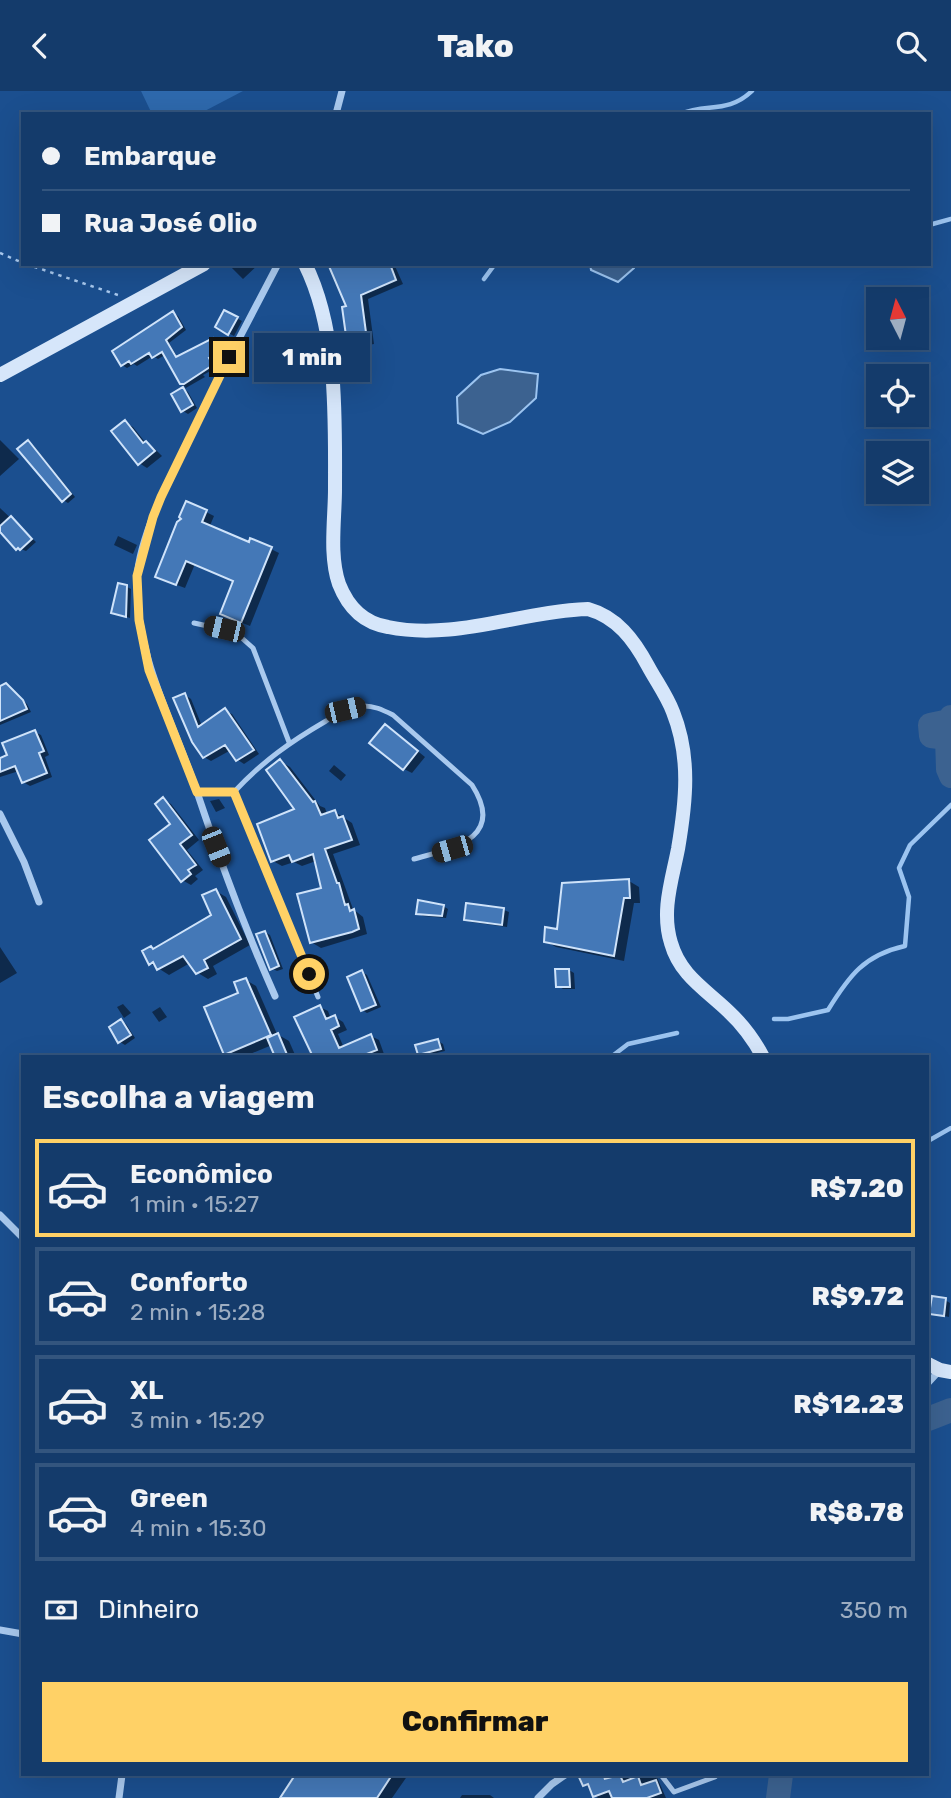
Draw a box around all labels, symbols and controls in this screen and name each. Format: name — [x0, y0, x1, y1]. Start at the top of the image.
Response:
icon: back — [21, 27, 59, 65]
text: Tako — [437, 27, 514, 65]
icon: search — [892, 27, 930, 65]
text: Embarque — [84, 141, 216, 172]
text: Rua José Olio — [84, 208, 257, 239]
north arrow — [866, 287, 929, 350]
map controls — [866, 287, 929, 504]
callout: 1 min — [254, 333, 369, 381]
route end — [213, 341, 245, 373]
text: 1 min — [282, 343, 342, 371]
button: locate — [866, 364, 929, 427]
button: layers — [866, 441, 929, 504]
car — [202, 614, 247, 644]
car — [323, 695, 368, 725]
car — [199, 824, 234, 870]
car — [429, 833, 476, 865]
route start — [293, 958, 325, 990]
text: Escolha a viagem — [42, 1078, 315, 1116]
icon: car — [46, 1157, 109, 1220]
text: Econômico — [130, 1159, 273, 1190]
text: R$7.20 — [810, 1173, 904, 1204]
text: 1 min · 15:27 — [130, 1190, 259, 1218]
icon: car — [46, 1265, 109, 1328]
text: Conforto — [130, 1267, 248, 1298]
text: R$9.72 — [812, 1281, 904, 1312]
text: 2 min · 15:28 — [130, 1298, 265, 1326]
icon: car — [46, 1373, 109, 1436]
text: XL — [130, 1375, 163, 1406]
text: R$12.23 — [793, 1389, 904, 1420]
text: 3 min · 15:29 — [130, 1406, 265, 1434]
icon: car — [46, 1481, 109, 1544]
text: Green — [130, 1483, 208, 1514]
text: R$8.78 — [809, 1497, 904, 1528]
text: 4 min · 15:30 — [130, 1514, 267, 1542]
icon: cash — [42, 1591, 80, 1629]
text: Dinheiro — [98, 1594, 199, 1625]
text: 350 m — [840, 1596, 908, 1624]
button: Confirmar — [42, 1682, 908, 1762]

